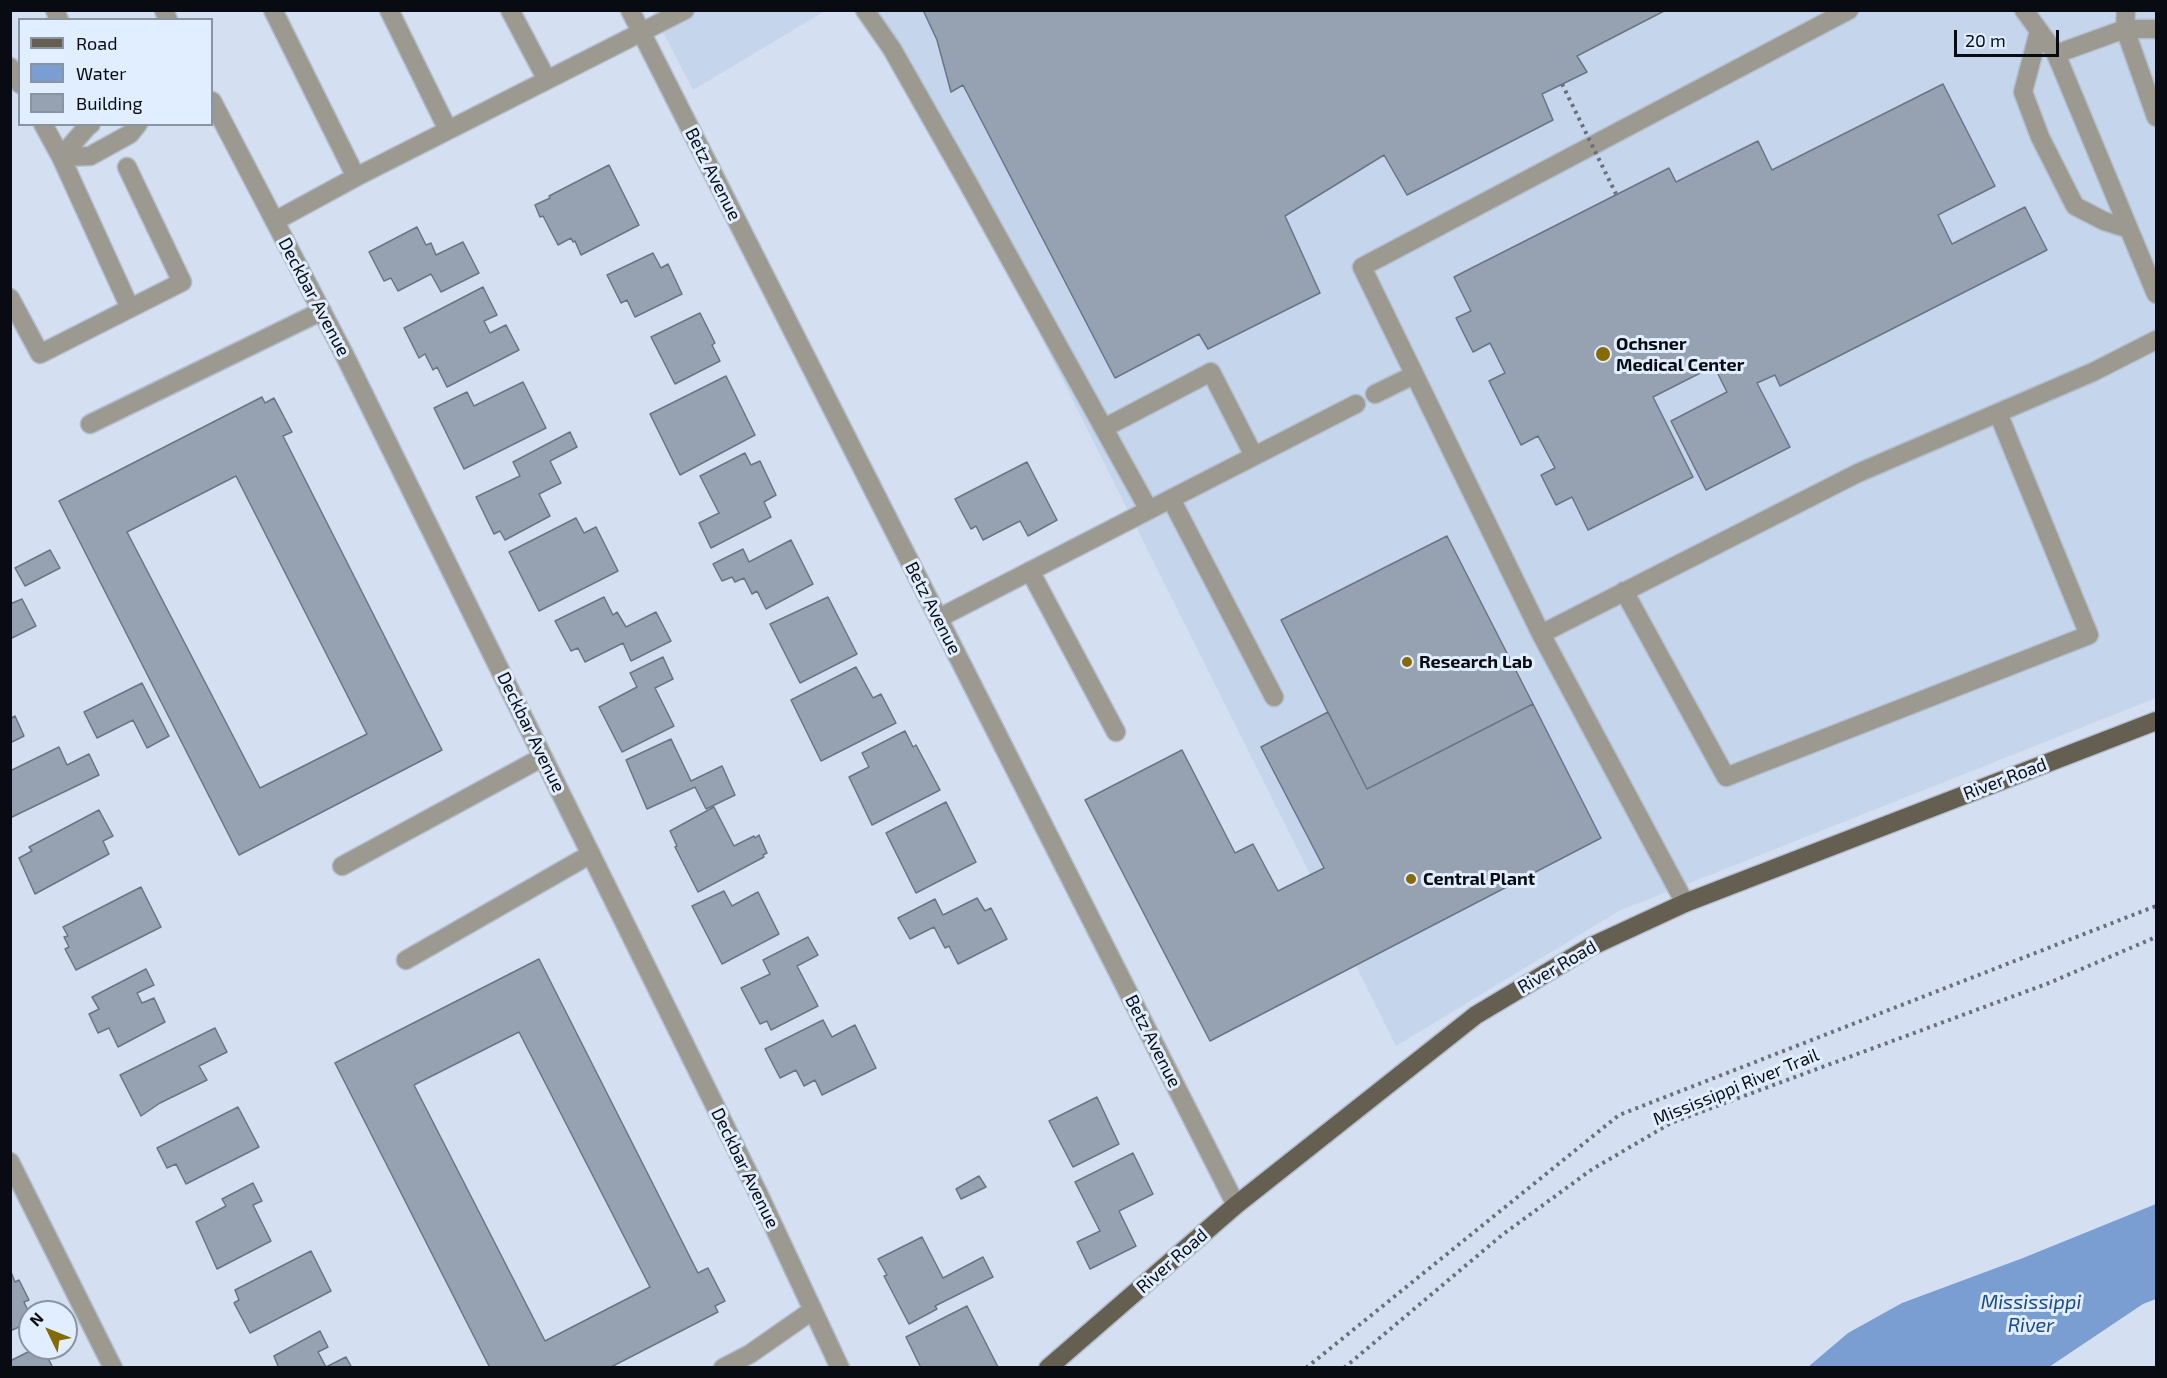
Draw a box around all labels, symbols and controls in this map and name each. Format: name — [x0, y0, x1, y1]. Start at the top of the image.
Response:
legend — [18, 18, 213, 126]
scale bar — [1957, 18, 2062, 56]
text: 20 m — [1965, 29, 2006, 51]
text: Road — [76, 32, 117, 54]
text: Water — [76, 62, 126, 84]
text: Building — [76, 92, 143, 114]
street label: Betz Avenue — [680, 124, 746, 224]
street label: Deckbar Avenue — [274, 234, 354, 360]
place label: Ochsner Medical Center — [1616, 333, 1744, 376]
marker: Ochsner Medical Center — [1594, 345, 1612, 363]
street label: Betz Avenue — [900, 558, 966, 658]
place label: Research Lab — [1419, 651, 1533, 673]
marker: Research Lab — [1400, 655, 1414, 669]
street label: Deckbar Avenue — [493, 668, 569, 796]
street label: River Road — [1960, 753, 2050, 805]
place label: Central Plant — [1423, 868, 1535, 890]
marker: Central Plant — [1404, 872, 1418, 886]
street label: River Road — [1514, 936, 1600, 998]
street label: Betz Avenue — [1120, 991, 1186, 1091]
street label: Mississippi River Trail — [1650, 1044, 1822, 1130]
street label: Deckbar Avenue — [707, 1104, 783, 1232]
street label: River Road — [1132, 1224, 1212, 1298]
water label: Mississippi River — [1981, 1290, 2081, 1337]
north arrow — [18, 1300, 78, 1360]
text: N — [25, 1308, 47, 1329]

